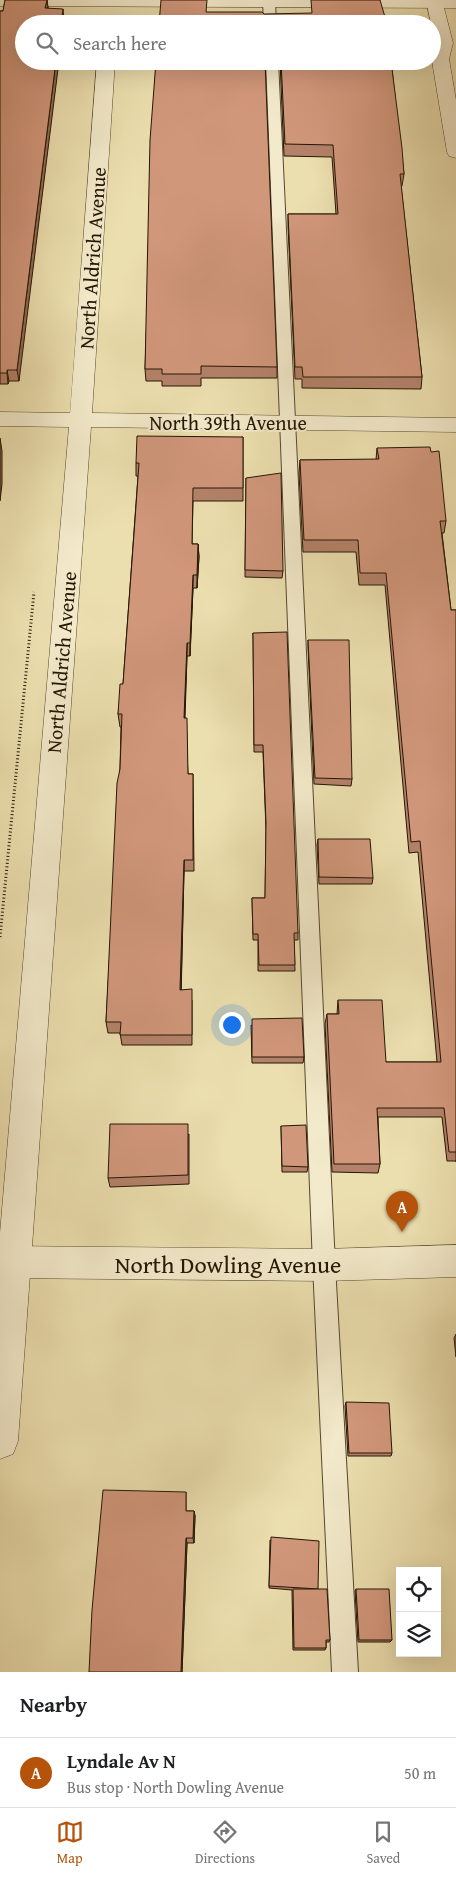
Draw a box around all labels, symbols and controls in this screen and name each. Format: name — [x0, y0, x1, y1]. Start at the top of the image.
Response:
search box — [15, 15, 441, 70]
icon: search — [33, 29, 61, 57]
text: Search here — [73, 29, 167, 57]
street label: North Aldrich Avenue — [71, 166, 113, 350]
street label: North 39th Avenue — [149, 408, 307, 437]
street label: North Aldrich Avenue — [39, 570, 83, 754]
your location — [219, 1012, 245, 1038]
pin: A — [386, 1191, 418, 1232]
street label: North Dowling Avenue — [115, 1247, 341, 1282]
map controls — [396, 1567, 441, 1657]
button: locate — [396, 1567, 441, 1612]
button: layers — [396, 1612, 441, 1657]
text: Nearby — [20, 1689, 87, 1720]
text: Lyndale Av N — [67, 1747, 176, 1775]
text: A — [31, 1761, 41, 1785]
text: 50 m — [404, 1761, 436, 1785]
text: Bus stop · North Dowling Avenue — [67, 1775, 284, 1799]
tab: Map — [56, 1818, 84, 1868]
tab: Directions — [195, 1818, 255, 1868]
tab: Saved — [366, 1818, 400, 1868]

